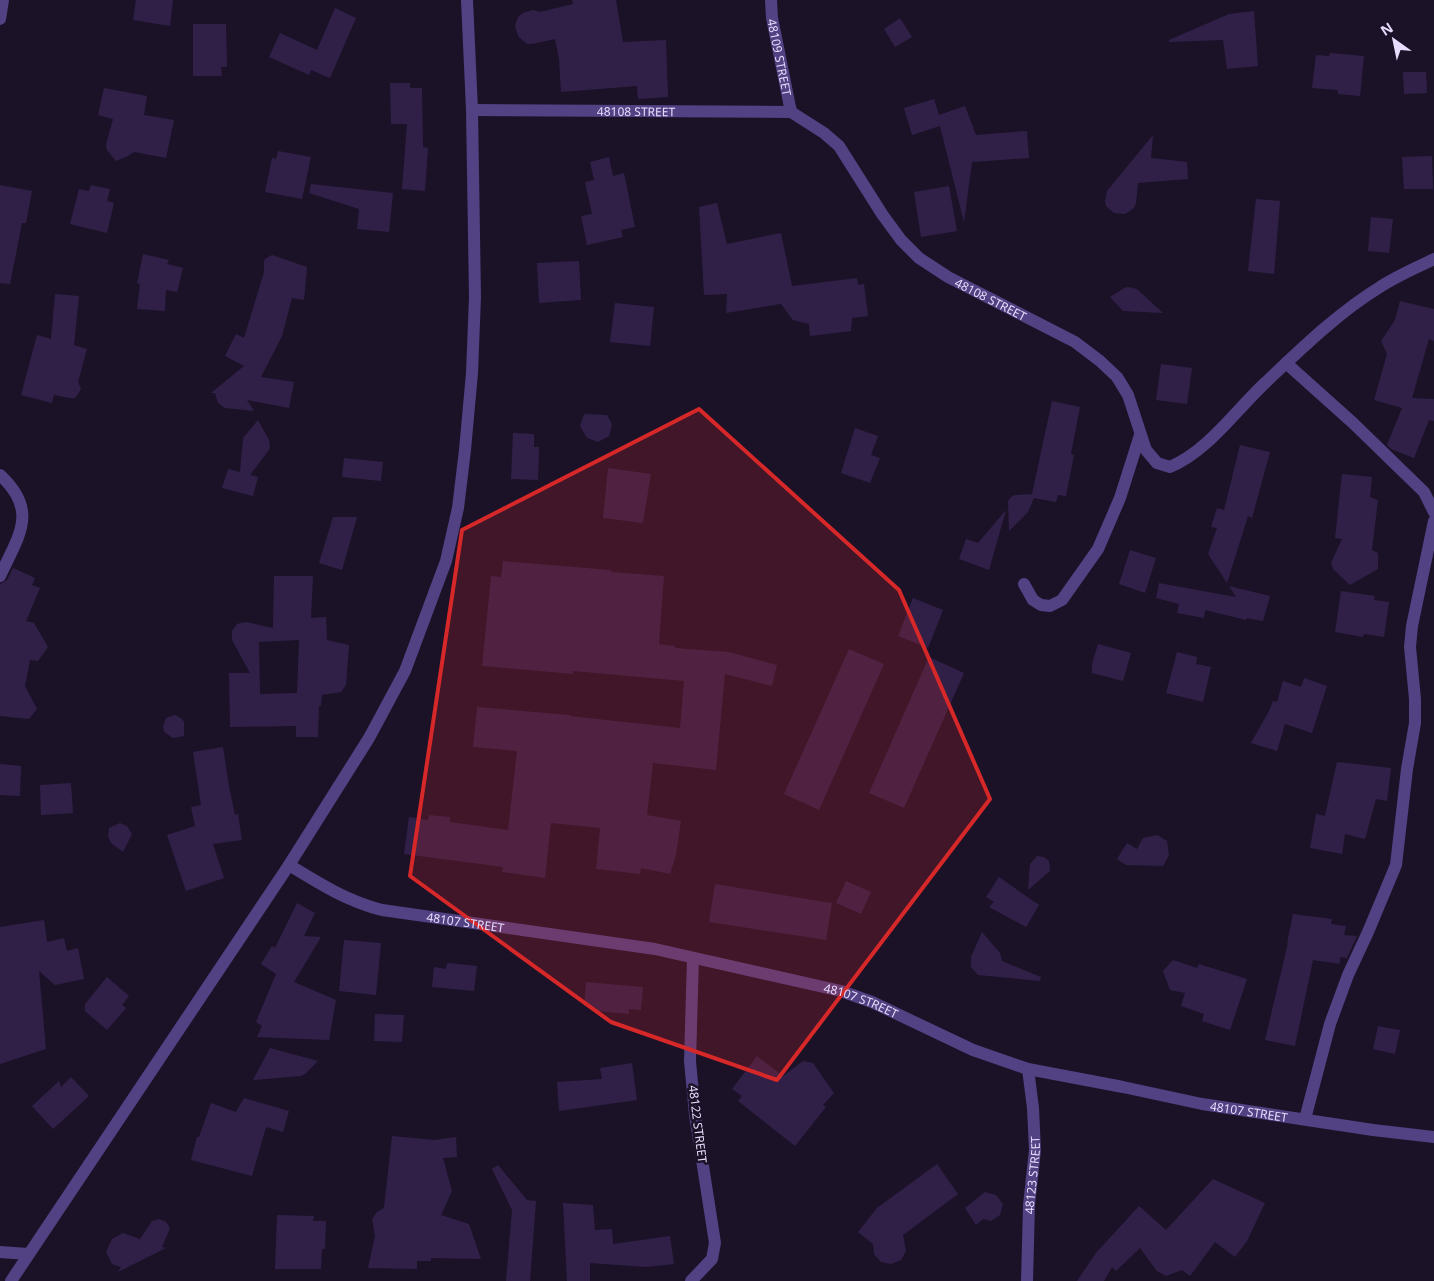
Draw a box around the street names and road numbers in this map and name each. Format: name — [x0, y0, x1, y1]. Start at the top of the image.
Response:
street label: 48109 STREET — [764, 17, 796, 98]
street label: 48108 STREET — [597, 102, 676, 120]
street label: 48108 STREET — [952, 274, 1030, 325]
street label: 48107 STREET — [425, 908, 506, 936]
street label: 48107 STREET — [822, 979, 901, 1022]
street label: 48122 STREET — [685, 1084, 711, 1164]
street label: 48107 STREET — [1209, 1097, 1289, 1125]
street label: 48123 STREET — [1020, 1135, 1043, 1214]

